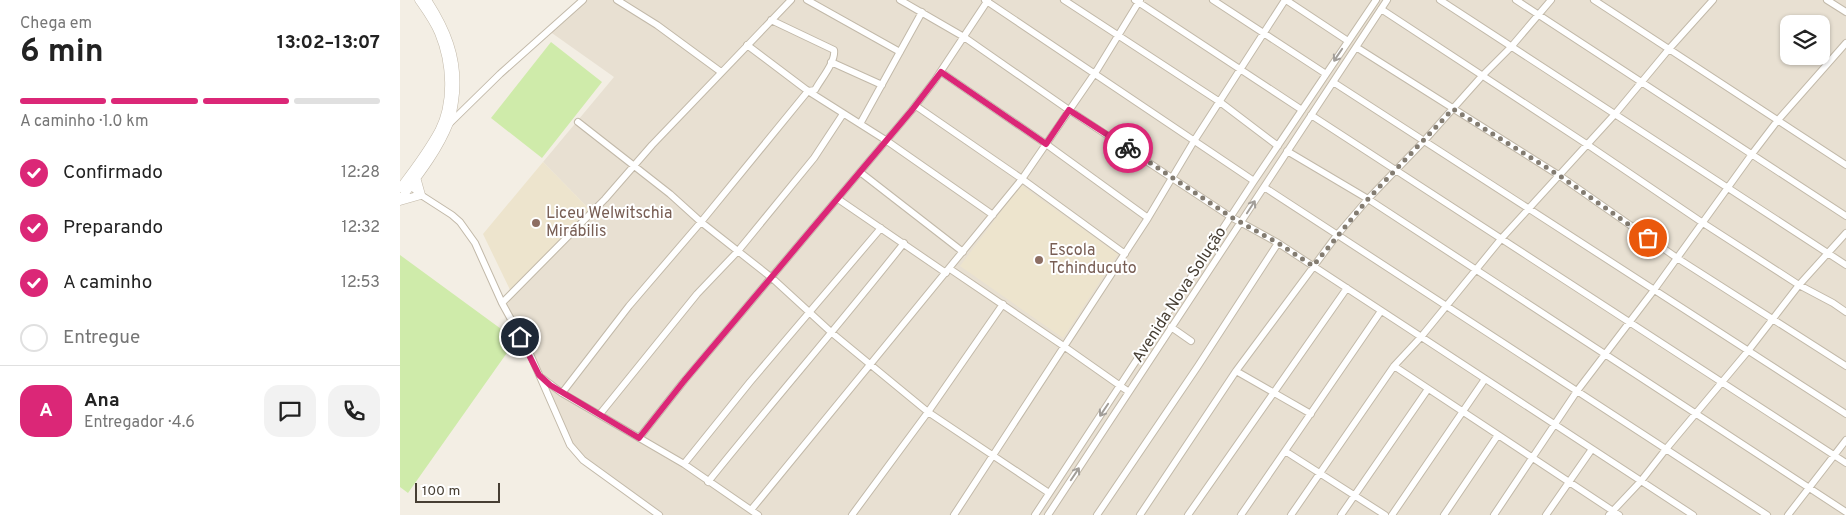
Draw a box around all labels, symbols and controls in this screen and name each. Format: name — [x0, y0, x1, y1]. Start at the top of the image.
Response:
text: Chega em — [20, 14, 92, 34]
map controls — [1780, 15, 1830, 65]
button: layers — [1780, 15, 1830, 65]
text: 13:02–13:07 — [277, 31, 380, 55]
text: 6 min — [20, 33, 104, 73]
one-way arrow — [1333, 48, 1344, 62]
text: A caminho · 1.0 km — [20, 112, 148, 132]
courier — [1103, 123, 1153, 173]
icon: bike — [1114, 134, 1142, 162]
icon: check — [20, 159, 48, 187]
text: Confirmado — [63, 161, 163, 185]
text: 12:28 — [341, 163, 380, 183]
one-way arrow — [1246, 200, 1256, 214]
place label: Liceu Welwitschia Mirábilis — [546, 204, 672, 242]
icon: check — [20, 214, 48, 242]
text: Preparando — [63, 216, 163, 240]
marker: Liceu Welwitschia Mirábilis — [530, 217, 542, 229]
pin — [1627, 217, 1669, 259]
text: 12:32 — [342, 218, 380, 238]
street label: Avenida Nova Solução — [1129, 223, 1231, 367]
icon: bag — [1634, 224, 1662, 252]
place label: Escola Tchinducuto — [1049, 241, 1137, 279]
marker: Escola Tchinducuto — [1033, 254, 1045, 266]
icon: check — [20, 269, 48, 297]
text: A caminho — [63, 271, 152, 295]
text: 12:53 — [341, 273, 380, 293]
pin — [499, 316, 541, 358]
icon: home — [506, 323, 534, 351]
text: Entregue — [63, 326, 140, 350]
button: chat — [264, 385, 316, 437]
button: phone — [328, 385, 380, 437]
text: Ana — [84, 389, 119, 413]
text: A — [39, 399, 53, 423]
one-way arrow — [1099, 402, 1109, 416]
text: Entregador · 4.6 — [84, 413, 195, 433]
one-way arrow — [1070, 468, 1080, 482]
scale bar — [415, 480, 500, 503]
text: 100 m — [422, 483, 460, 500]

